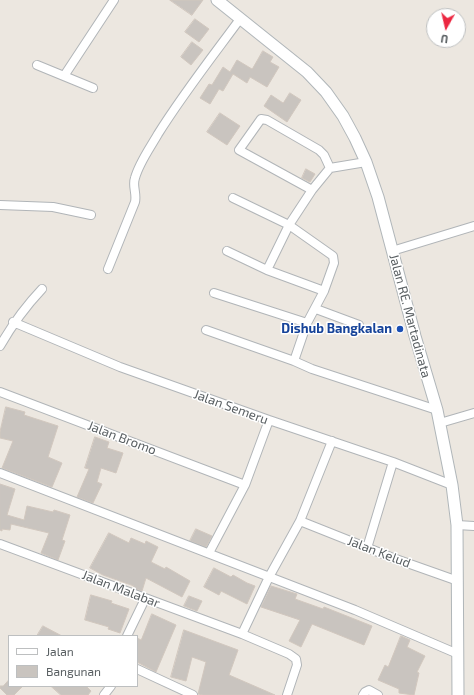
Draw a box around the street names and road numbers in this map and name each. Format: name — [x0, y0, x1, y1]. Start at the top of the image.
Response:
street label: Jalan RE. Martadinata — [386, 252, 434, 380]
street label: Jalan Semeru — [192, 386, 270, 428]
street label: Jalan Bromo — [85, 418, 159, 458]
street label: Jalan Kelud — [345, 533, 413, 571]
street label: Jalan Malabar — [80, 567, 162, 611]

